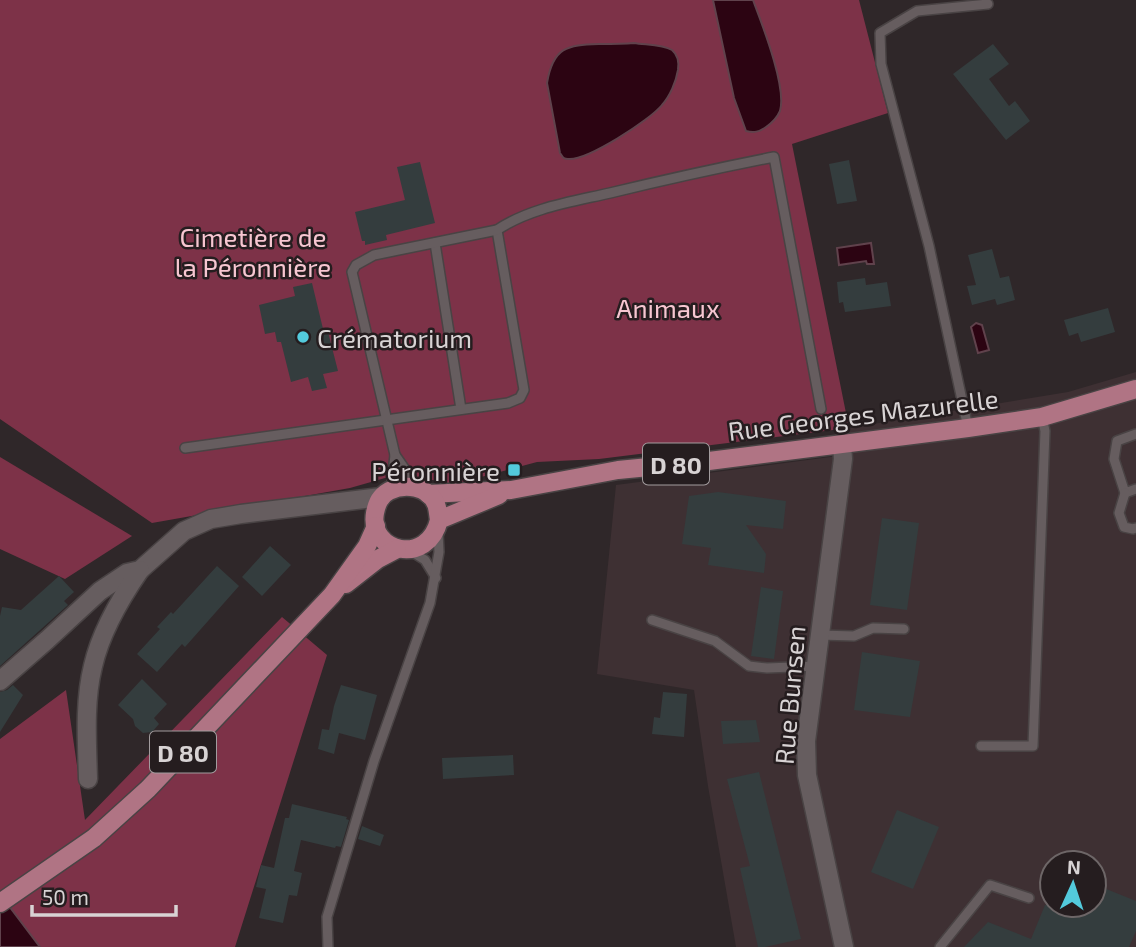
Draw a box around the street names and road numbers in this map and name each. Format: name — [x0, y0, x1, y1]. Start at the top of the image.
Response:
street label: Rue Georges Mazurelle — [726, 382, 1000, 446]
road number: D 80 — [643, 444, 709, 485]
street label: Rue Bunsen — [768, 624, 810, 766]
road number: D 80 — [150, 732, 216, 772]

